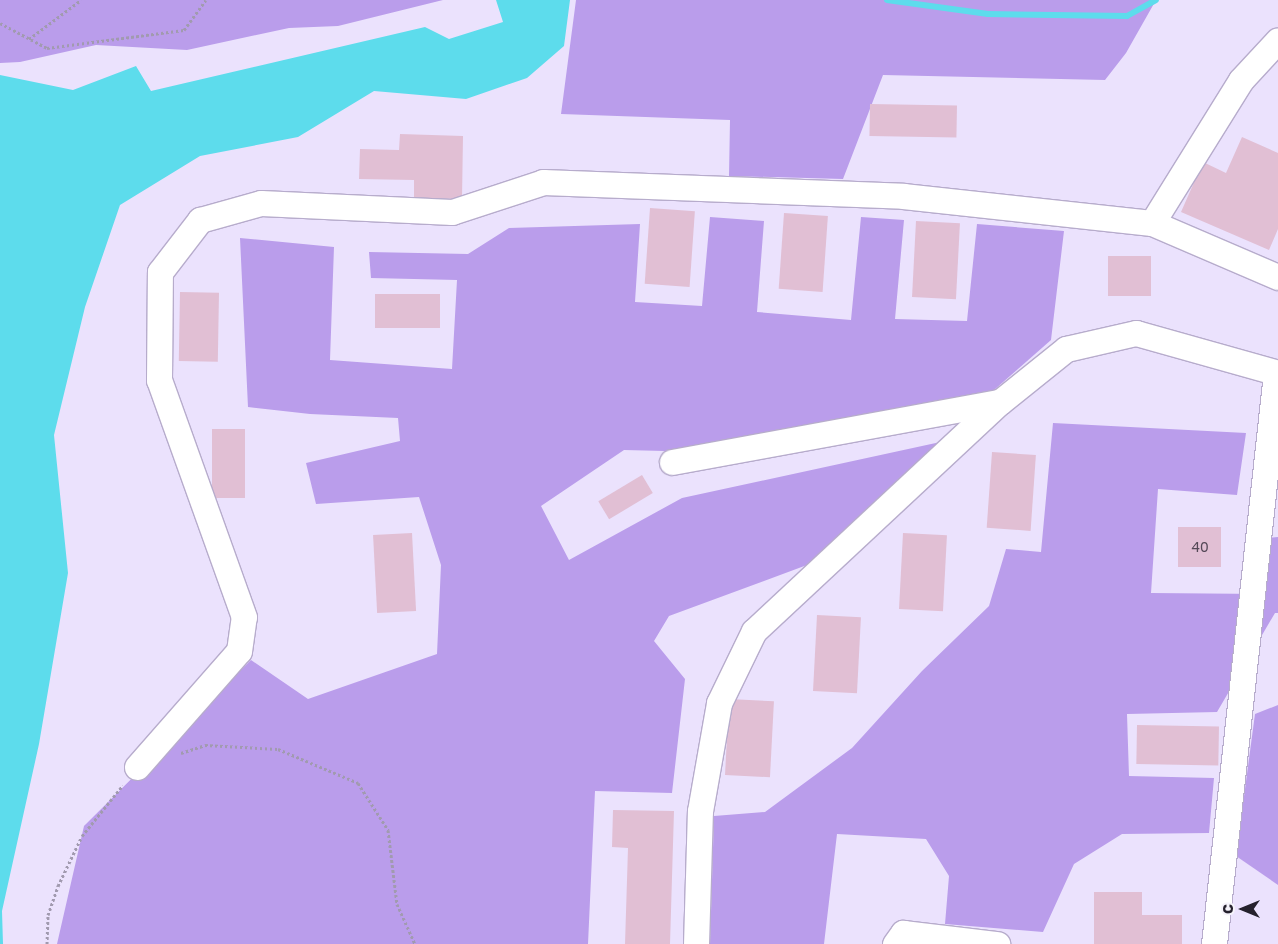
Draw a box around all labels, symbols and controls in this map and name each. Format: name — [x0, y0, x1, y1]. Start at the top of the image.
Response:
house number: 40 — [1191, 539, 1209, 555]
north arrow — [1218, 884, 1268, 934]
text: С — [1219, 904, 1236, 914]

